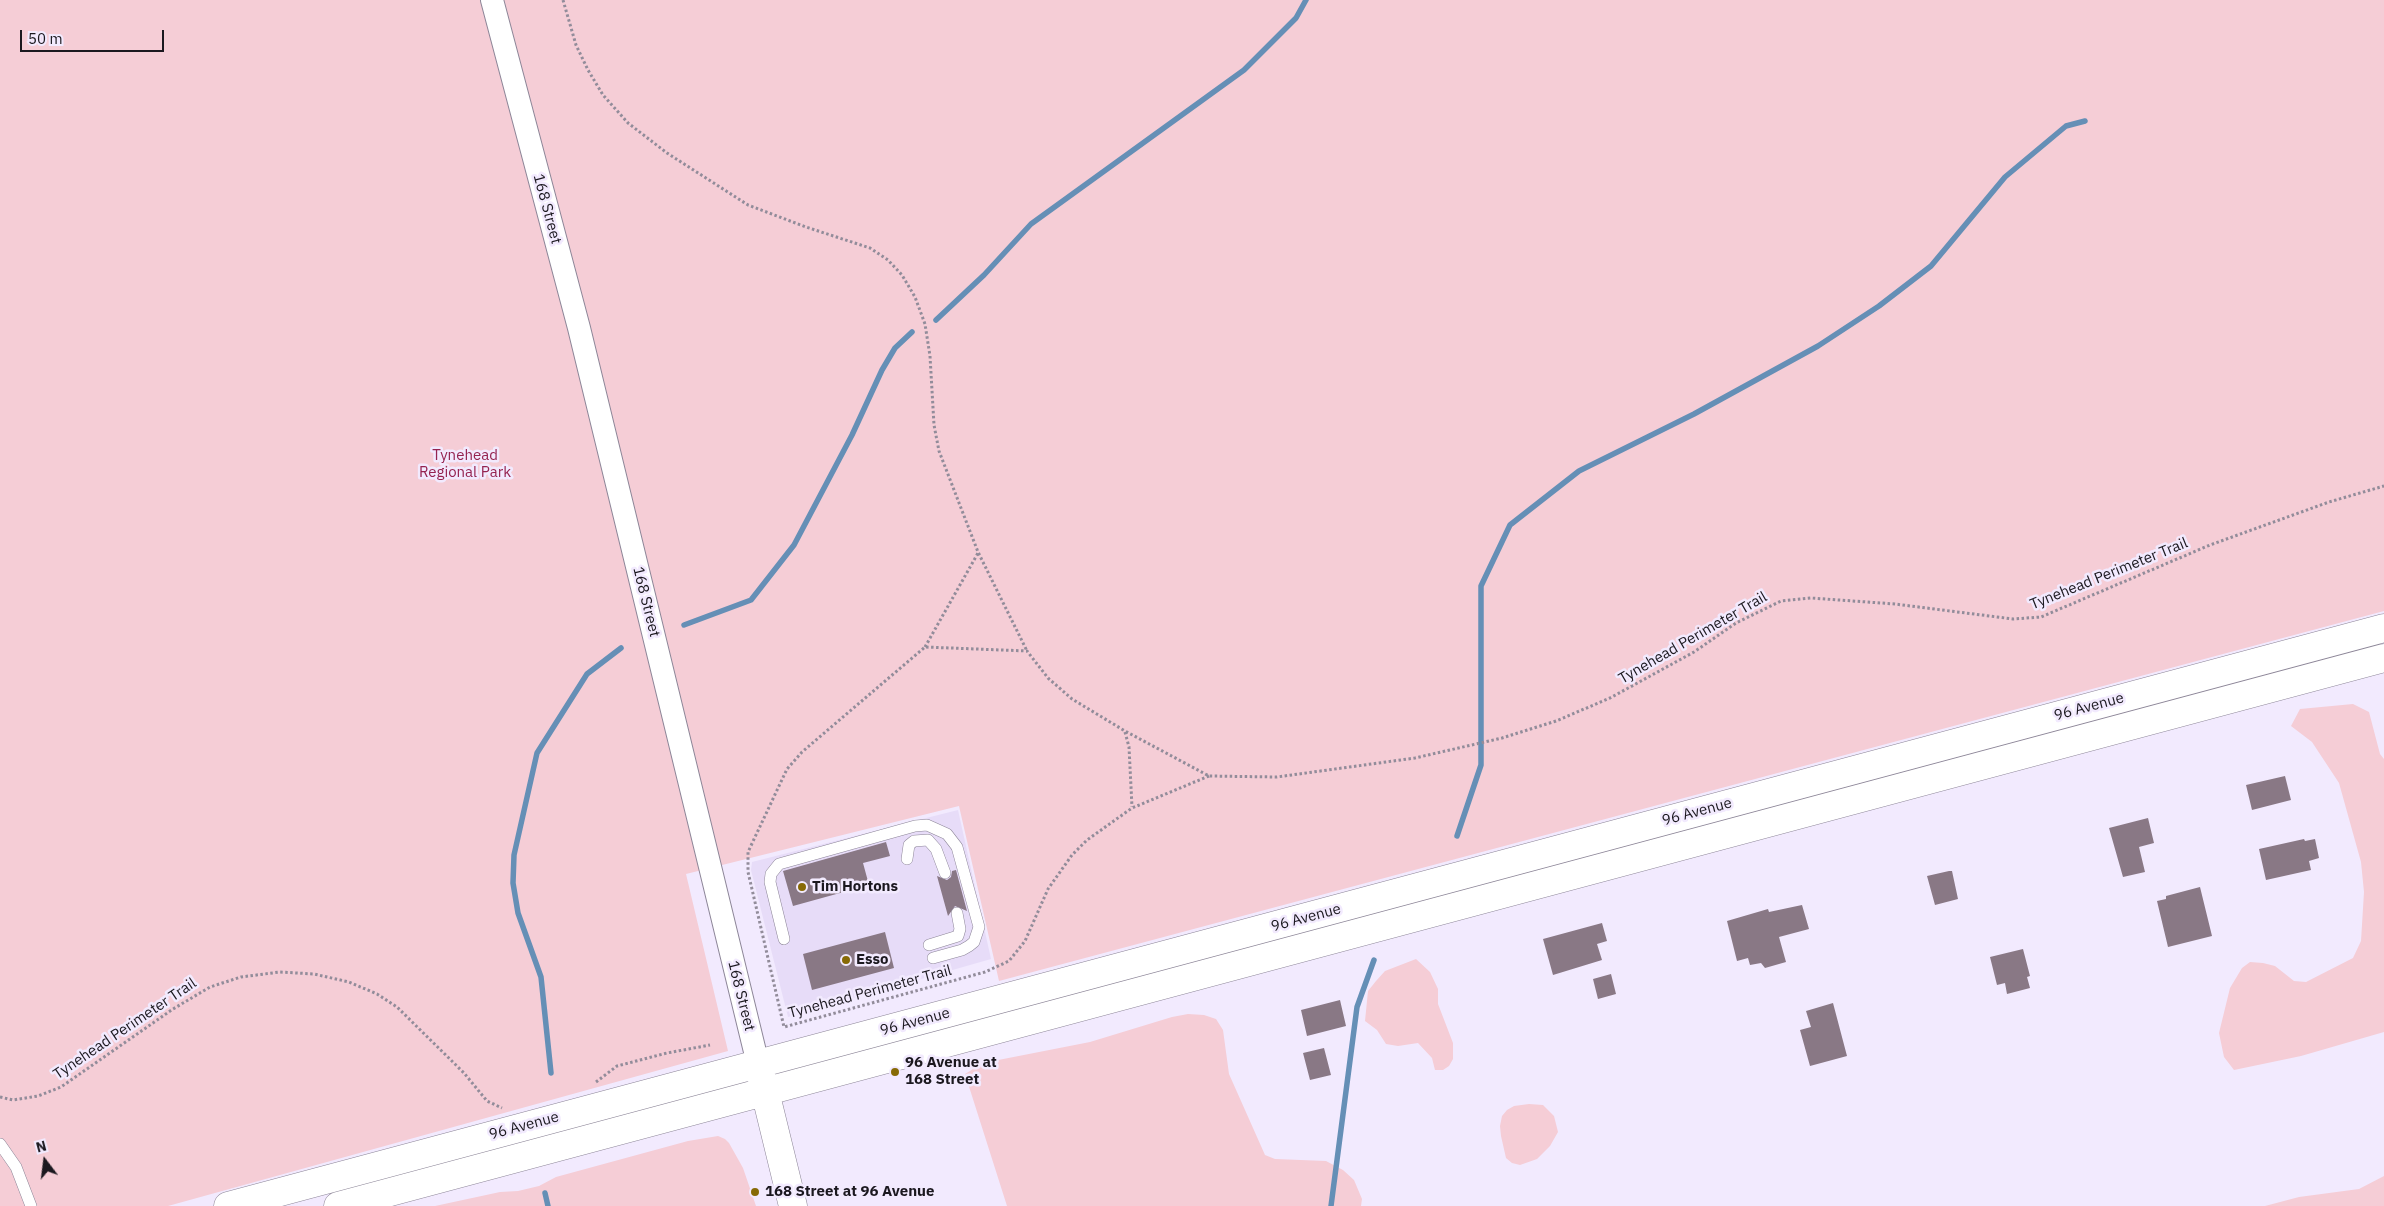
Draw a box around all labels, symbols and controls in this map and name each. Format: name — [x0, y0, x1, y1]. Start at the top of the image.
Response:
scale bar — [22, 20, 166, 52]
text: 50 m — [28, 29, 63, 48]
street label: 168 Street — [529, 172, 565, 246]
park label: Tynehead Regional Park — [419, 447, 511, 482]
street label: Tynehead Perimeter Trail — [2028, 534, 2190, 614]
street label: 168 Street — [629, 565, 663, 639]
street label: Tynehead Perimeter Trail — [1616, 588, 1770, 688]
street label: 96 Avenue — [2052, 689, 2126, 725]
street label: 96 Avenue — [1660, 794, 1734, 830]
place label: Tim Hortons — [812, 878, 898, 896]
marker: Tim Hortons — [796, 881, 808, 893]
street label: 96 Avenue — [1269, 900, 1343, 936]
place label: Esso — [856, 951, 889, 969]
marker: Esso — [840, 954, 852, 966]
street label: 168 Street — [724, 959, 758, 1033]
street label: Tynehead Perimeter Trail — [786, 961, 954, 1023]
street label: Tynehead Perimeter Trail — [50, 974, 200, 1084]
street label: 96 Avenue — [878, 1004, 952, 1040]
place label: 96 Avenue at 168 Street — [905, 1054, 997, 1089]
marker: 96 Avenue at 168 Street — [889, 1066, 901, 1078]
street label: 96 Avenue — [487, 1108, 561, 1144]
north arrow — [20, 1136, 70, 1186]
text: N — [34, 1137, 48, 1157]
place label: 168 Street at 96 Avenue — [765, 1183, 934, 1201]
marker: 168 Street at 96 Avenue — [749, 1186, 761, 1198]

